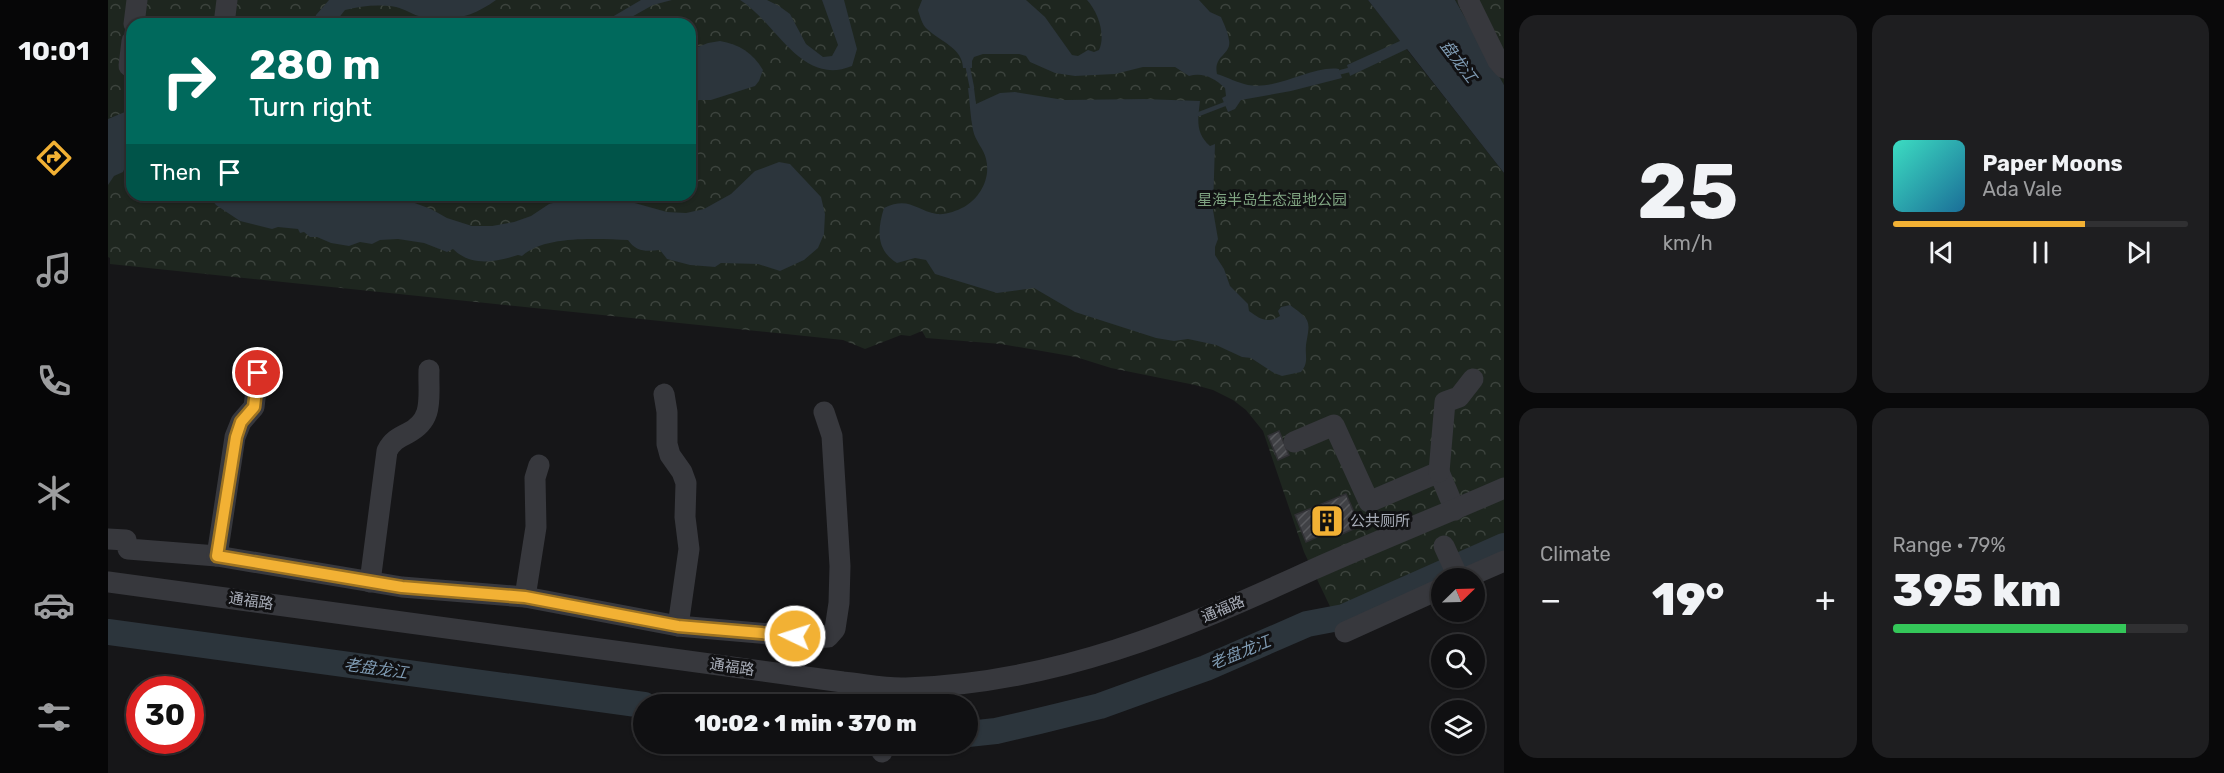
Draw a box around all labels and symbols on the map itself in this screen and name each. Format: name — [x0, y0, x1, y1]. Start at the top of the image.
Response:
water label: 盘龙江 — [1437, 36, 1482, 88]
park label: 星海半岛生态湿地公园 — [1197, 191, 1347, 209]
pin — [232, 347, 283, 398]
building icon: 公共厕所 — [1309, 503, 1345, 539]
place label: 公共厕所 — [1350, 512, 1410, 530]
north arrow — [1431, 568, 1485, 622]
street label: 通福路 — [227, 589, 275, 613]
street label: 通福路 — [1199, 592, 1247, 626]
position arrow — [763, 604, 827, 668]
water label: 老盘龙江 — [1207, 631, 1275, 673]
water label: 老盘龙江 — [343, 655, 411, 683]
street label: 通福路 — [708, 655, 756, 679]
speed limit sign: 30 — [126, 676, 204, 754]

